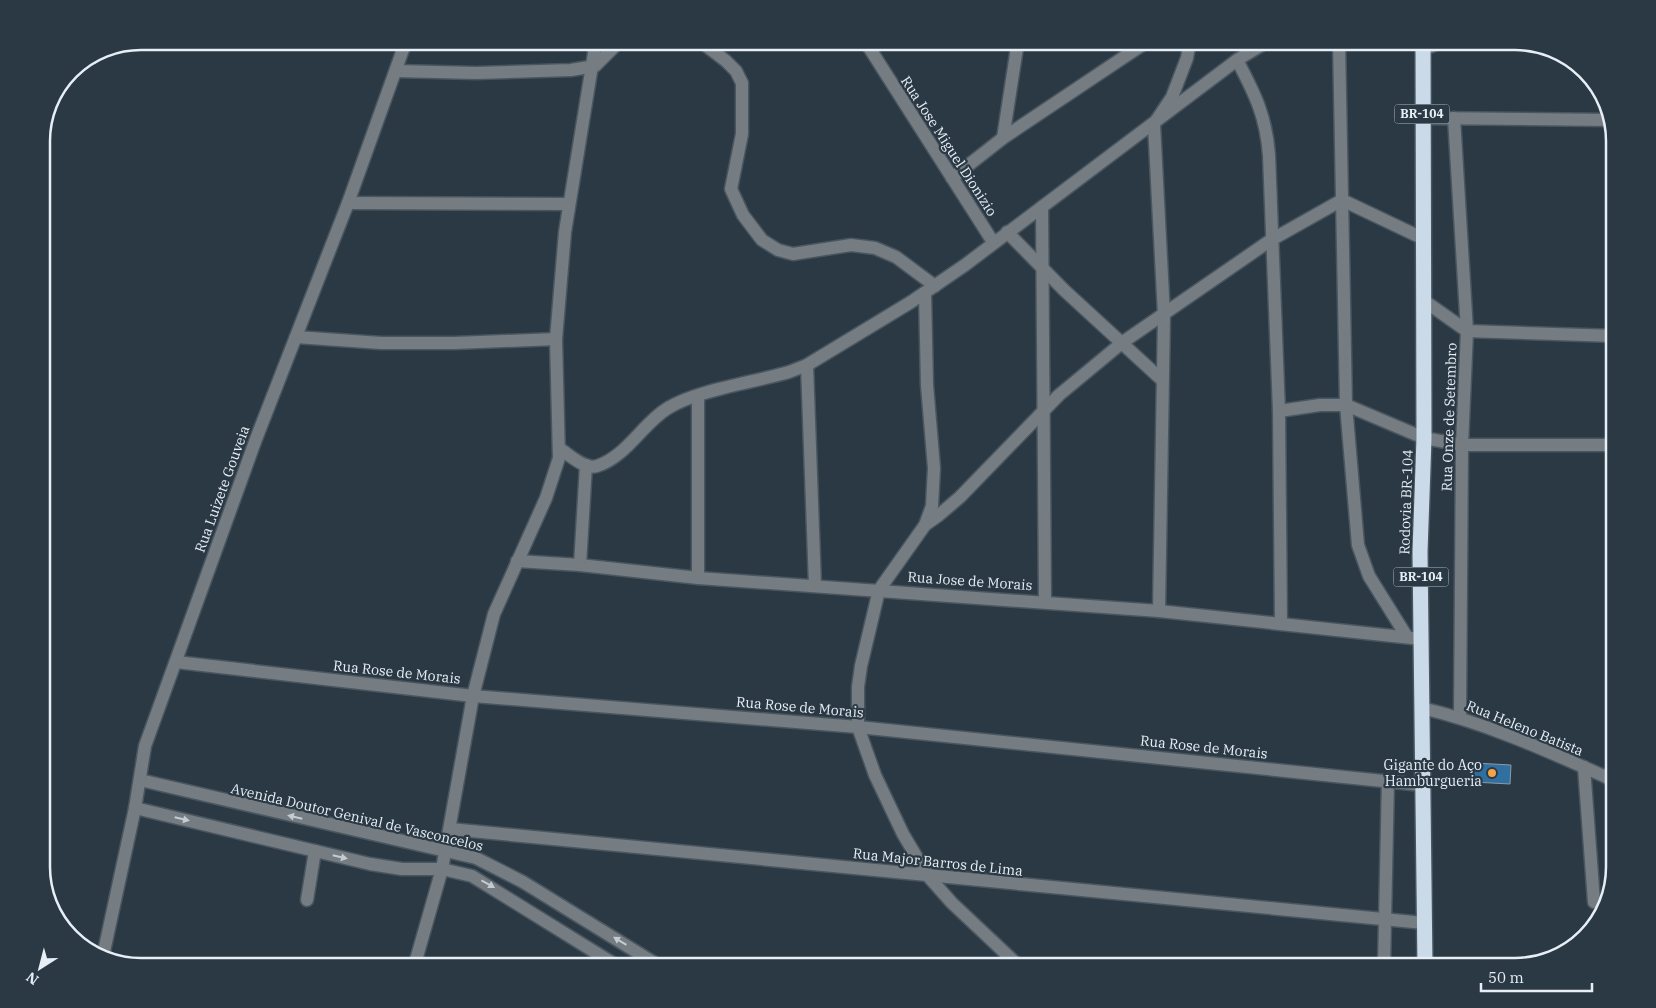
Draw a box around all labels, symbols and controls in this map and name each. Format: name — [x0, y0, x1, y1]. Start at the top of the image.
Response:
street label: Rua Jose Miguel Dionizio — [897, 73, 1001, 220]
road number: BR-104 — [1394, 105, 1450, 124]
street label: Rua Onze de Setembro — [1437, 342, 1461, 492]
street label: Rua Luizete Gouveia — [191, 423, 253, 555]
street label: Rodovia BR-104 — [1395, 449, 1417, 555]
street label: Rua Jose de Morais — [907, 568, 1033, 594]
road number: BR-104 — [1394, 568, 1448, 586]
street label: Rua Rose de Morais — [332, 656, 462, 688]
street label: Rua Rose de Morais — [735, 692, 865, 722]
street label: Rua Heleno Batista — [1464, 696, 1587, 760]
street label: Rua Rose de Morais — [1139, 731, 1269, 763]
place label: Gigante do Aço Hamburgueria — [1383, 756, 1482, 790]
marker: Gigante do Aço Hamburgueria — [1486, 767, 1498, 779]
street label: Avenida Doutor Genival de Vasconcelos — [229, 779, 485, 855]
one-way arrow — [288, 813, 303, 821]
one-way arrow — [175, 816, 190, 824]
street label: Rua Major Barros de Lima — [852, 844, 1024, 880]
one-way arrow — [333, 853, 348, 861]
one-way arrow — [481, 880, 494, 889]
one-way arrow — [613, 937, 626, 946]
north arrow — [15, 943, 65, 993]
scale bar — [1481, 960, 1592, 992]
text: N — [23, 968, 42, 989]
text: 50 m — [1488, 968, 1524, 987]

